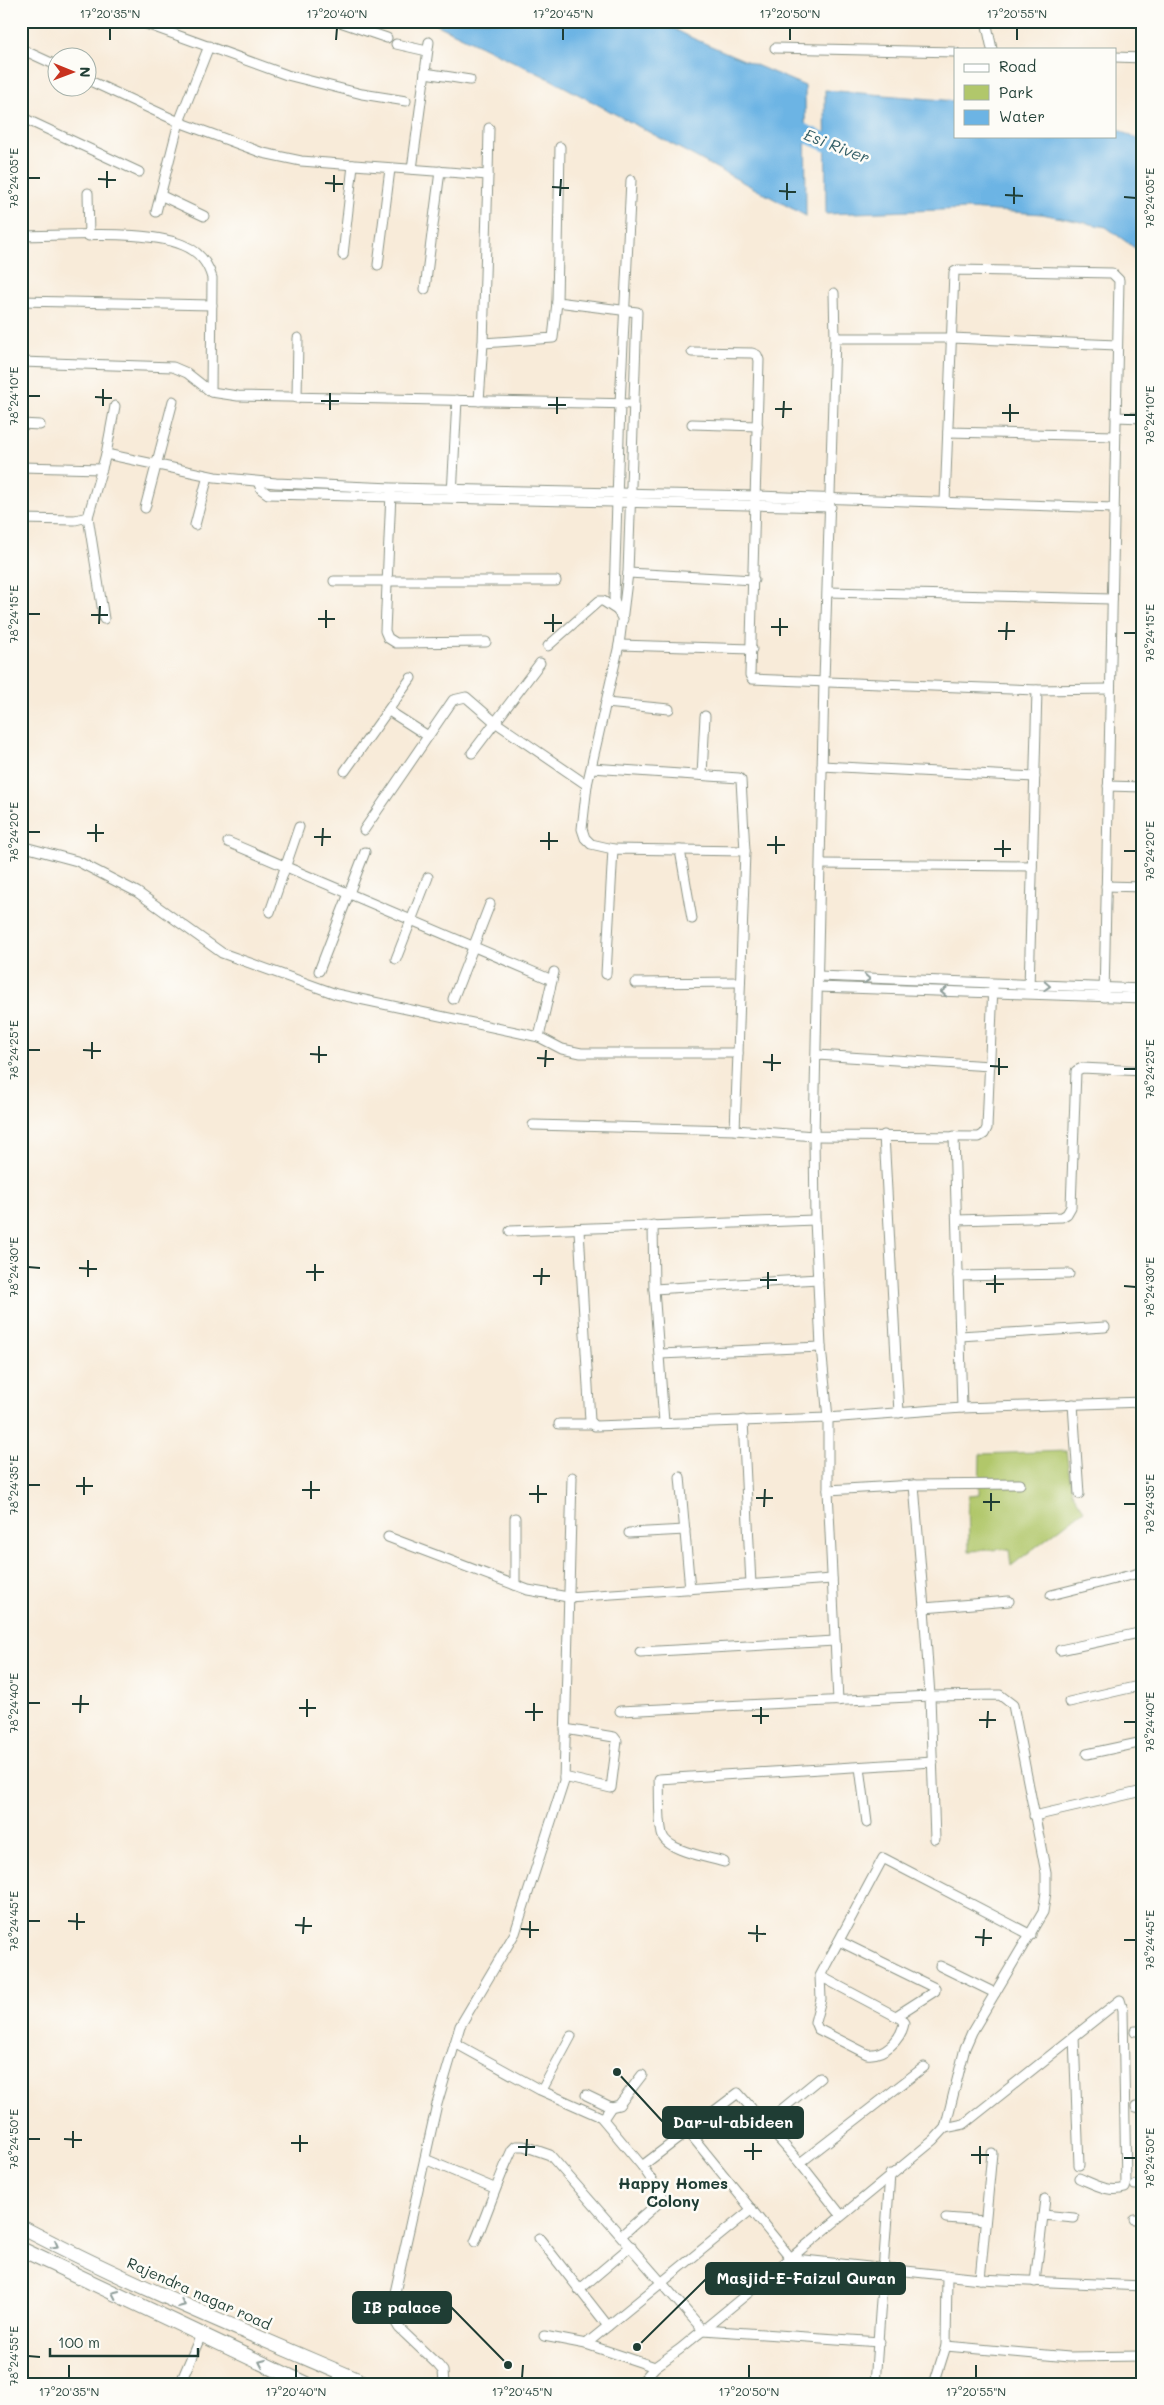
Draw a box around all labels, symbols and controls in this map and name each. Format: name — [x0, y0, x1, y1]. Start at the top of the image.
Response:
text: 17°20'35"N — [80, 5, 140, 21]
text: 17°20'40"N — [307, 5, 367, 21]
text: 17°20'45"N — [533, 5, 593, 21]
text: 17°20'50"N — [760, 5, 820, 21]
text: 17°20'55"N — [987, 5, 1047, 21]
north arrow — [48, 48, 98, 98]
legend — [954, 48, 1116, 138]
text: Road — [999, 56, 1036, 76]
text: N — [76, 67, 95, 78]
text: Park — [999, 82, 1033, 102]
text: Water — [999, 106, 1045, 126]
water label: Esi River — [801, 123, 873, 168]
text: 78°24'05"E — [5, 148, 21, 208]
text: 78°24'05"E — [1141, 168, 1157, 228]
text: 78°24'10"E — [5, 366, 21, 425]
text: 78°24'10"E — [1141, 385, 1157, 444]
text: 78°24'15"E — [5, 585, 21, 643]
text: 78°24'15"E — [1141, 604, 1157, 662]
text: 78°24'20"E — [5, 802, 21, 862]
text: 78°24'20"E — [1141, 821, 1157, 881]
one-way arrow — [864, 973, 872, 984]
one-way arrow — [1043, 981, 1051, 992]
one-way arrow — [939, 986, 947, 997]
text: 78°24'25"E — [5, 1020, 21, 1080]
text: 78°24'25"E — [1141, 1039, 1157, 1099]
text: 78°24'30"E — [5, 1237, 21, 1297]
text: 78°24'30"E — [1141, 1257, 1157, 1317]
text: 78°24'35"E — [5, 1455, 21, 1515]
text: 78°24'35"E — [1141, 1474, 1157, 1534]
text: 78°24'40"E — [5, 1673, 21, 1733]
text: 78°24'40"E — [1141, 1692, 1157, 1752]
text: 78°24'45"E — [5, 1891, 21, 1951]
text: 78°24'45"E — [1141, 1910, 1157, 1970]
callout: Dar-ul-abideen — [663, 2107, 803, 2138]
text: 78°24'50"E — [5, 2109, 21, 2169]
text: Dar-ul-abideen — [673, 2111, 793, 2132]
text: 78°24'50"E — [1141, 2128, 1157, 2188]
district label: Happy Homes Colony — [618, 2172, 728, 2211]
one-way arrow — [50, 2239, 59, 2249]
street label: Rajendra nagar road — [124, 2252, 275, 2334]
callout: Masjid-E-Faizul Quran — [706, 2263, 905, 2294]
text: Masjid-E-Faizul Quran — [716, 2267, 896, 2288]
one-way arrow — [111, 2290, 120, 2300]
callout: IB palace — [353, 2292, 451, 2323]
text: IB palace — [363, 2296, 441, 2317]
one-way arrow — [177, 2298, 186, 2309]
scale bar — [50, 2325, 198, 2357]
text: 78°24'55"E — [5, 2326, 21, 2386]
text: 100 m — [58, 2332, 100, 2352]
one-way arrow — [258, 2359, 267, 2369]
text: 17°20'35"N — [39, 2383, 99, 2399]
text: 17°20'40"N — [266, 2383, 326, 2399]
text: 17°20'45"N — [492, 2383, 552, 2399]
text: 17°20'50"N — [719, 2383, 779, 2399]
text: 17°20'55"N — [946, 2383, 1006, 2399]

